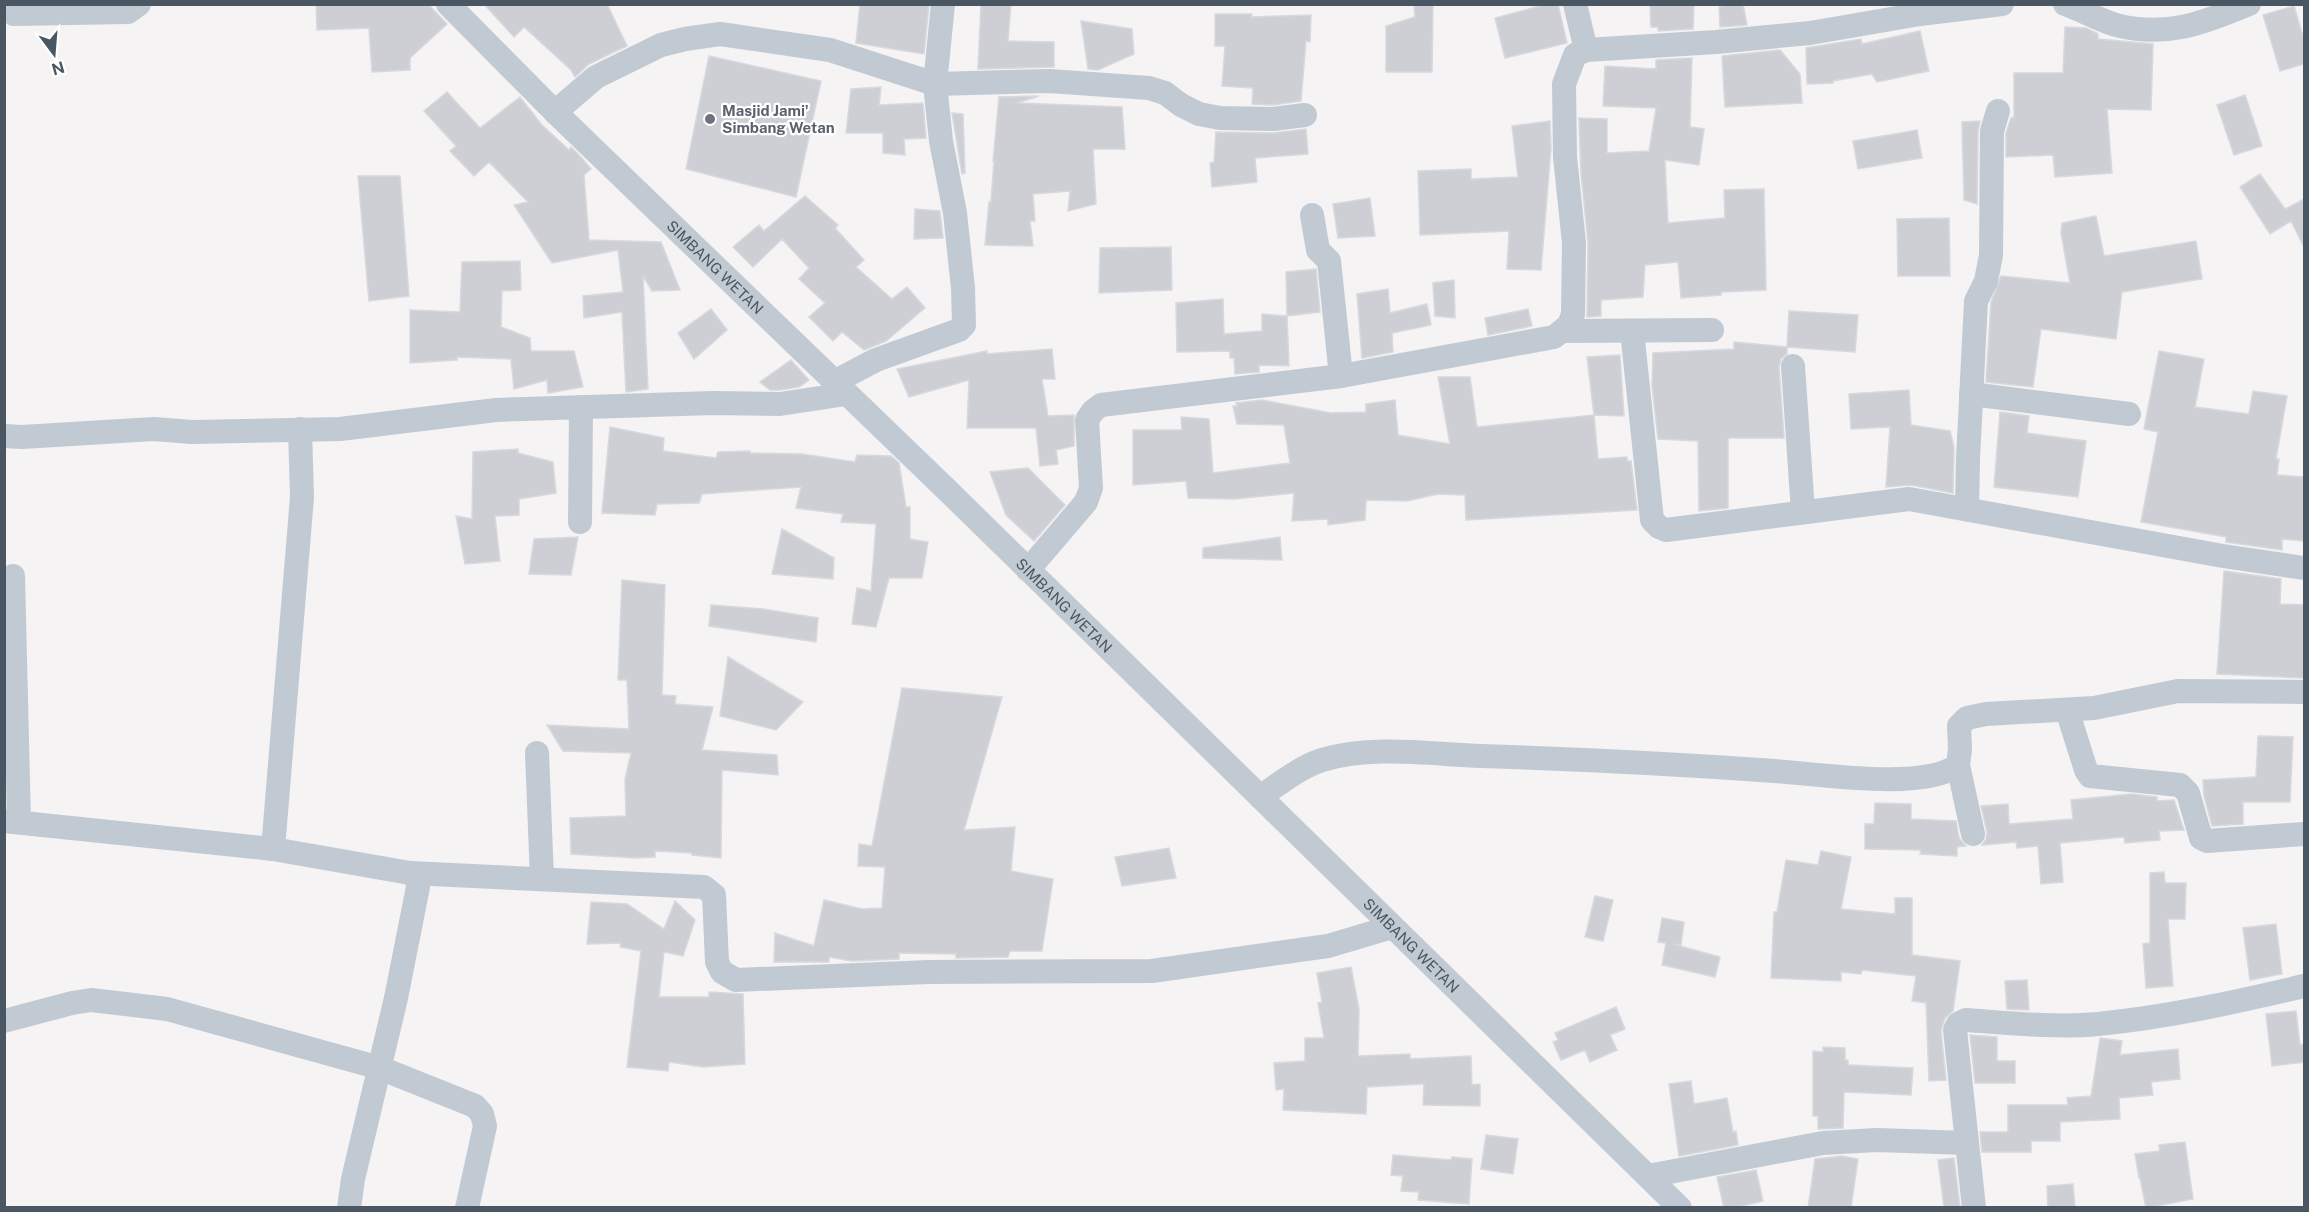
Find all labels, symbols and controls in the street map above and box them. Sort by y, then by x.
north arrow [24,24,84,84]
text: N [49,57,67,79]
place label: Masjid Jami' Simbang Wetan [722,102,835,136]
marker: Masjid Jami' Simbang Wetan [703,112,717,126]
street label: SIMBANG WETAN [664,216,767,317]
street label: SIMBANG WETAN [1013,554,1116,656]
street label: SIMBANG WETAN [1360,895,1463,996]

